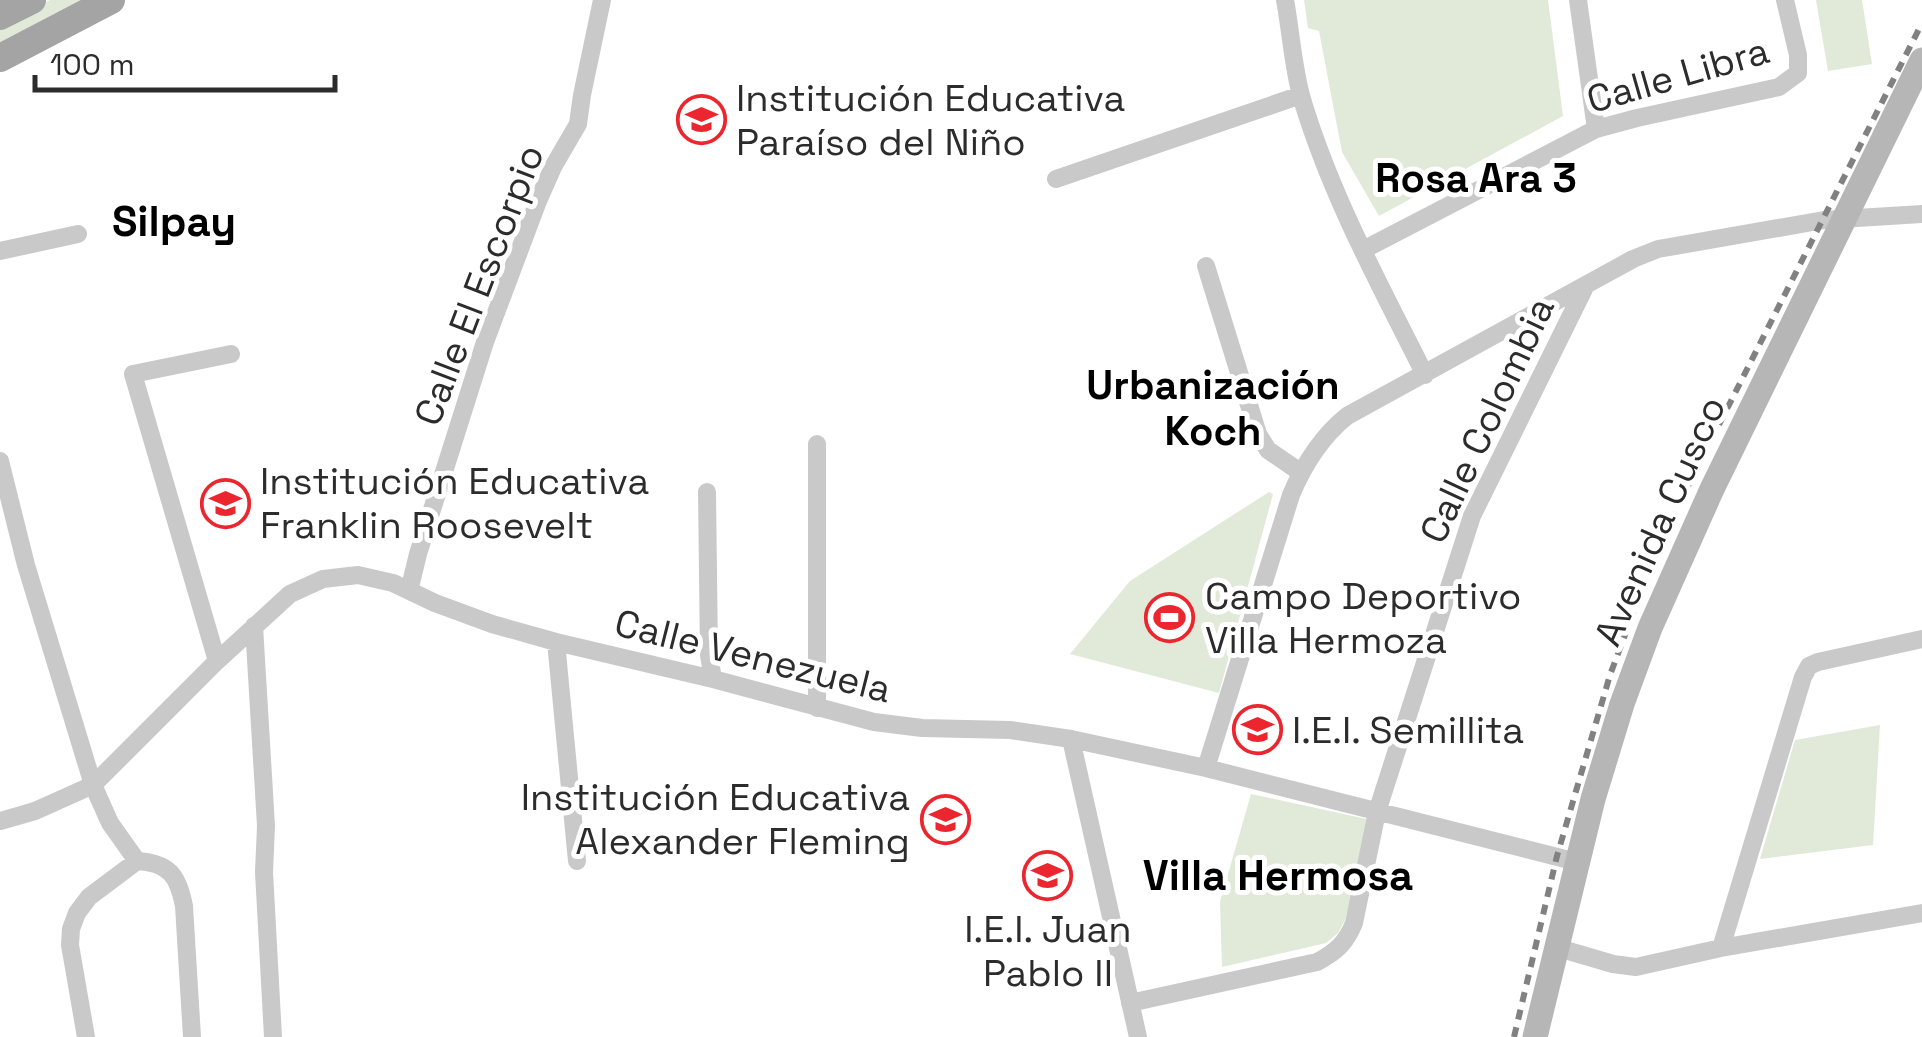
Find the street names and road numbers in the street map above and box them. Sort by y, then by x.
street label: Calle Libra [1581,26,1775,124]
street label: Calle El Escorpio [403,138,555,432]
street label: Calle Colombia [1409,289,1565,551]
street label: Avenida Cusco [1584,389,1736,653]
street label: Calle Venezuela [610,598,896,714]

